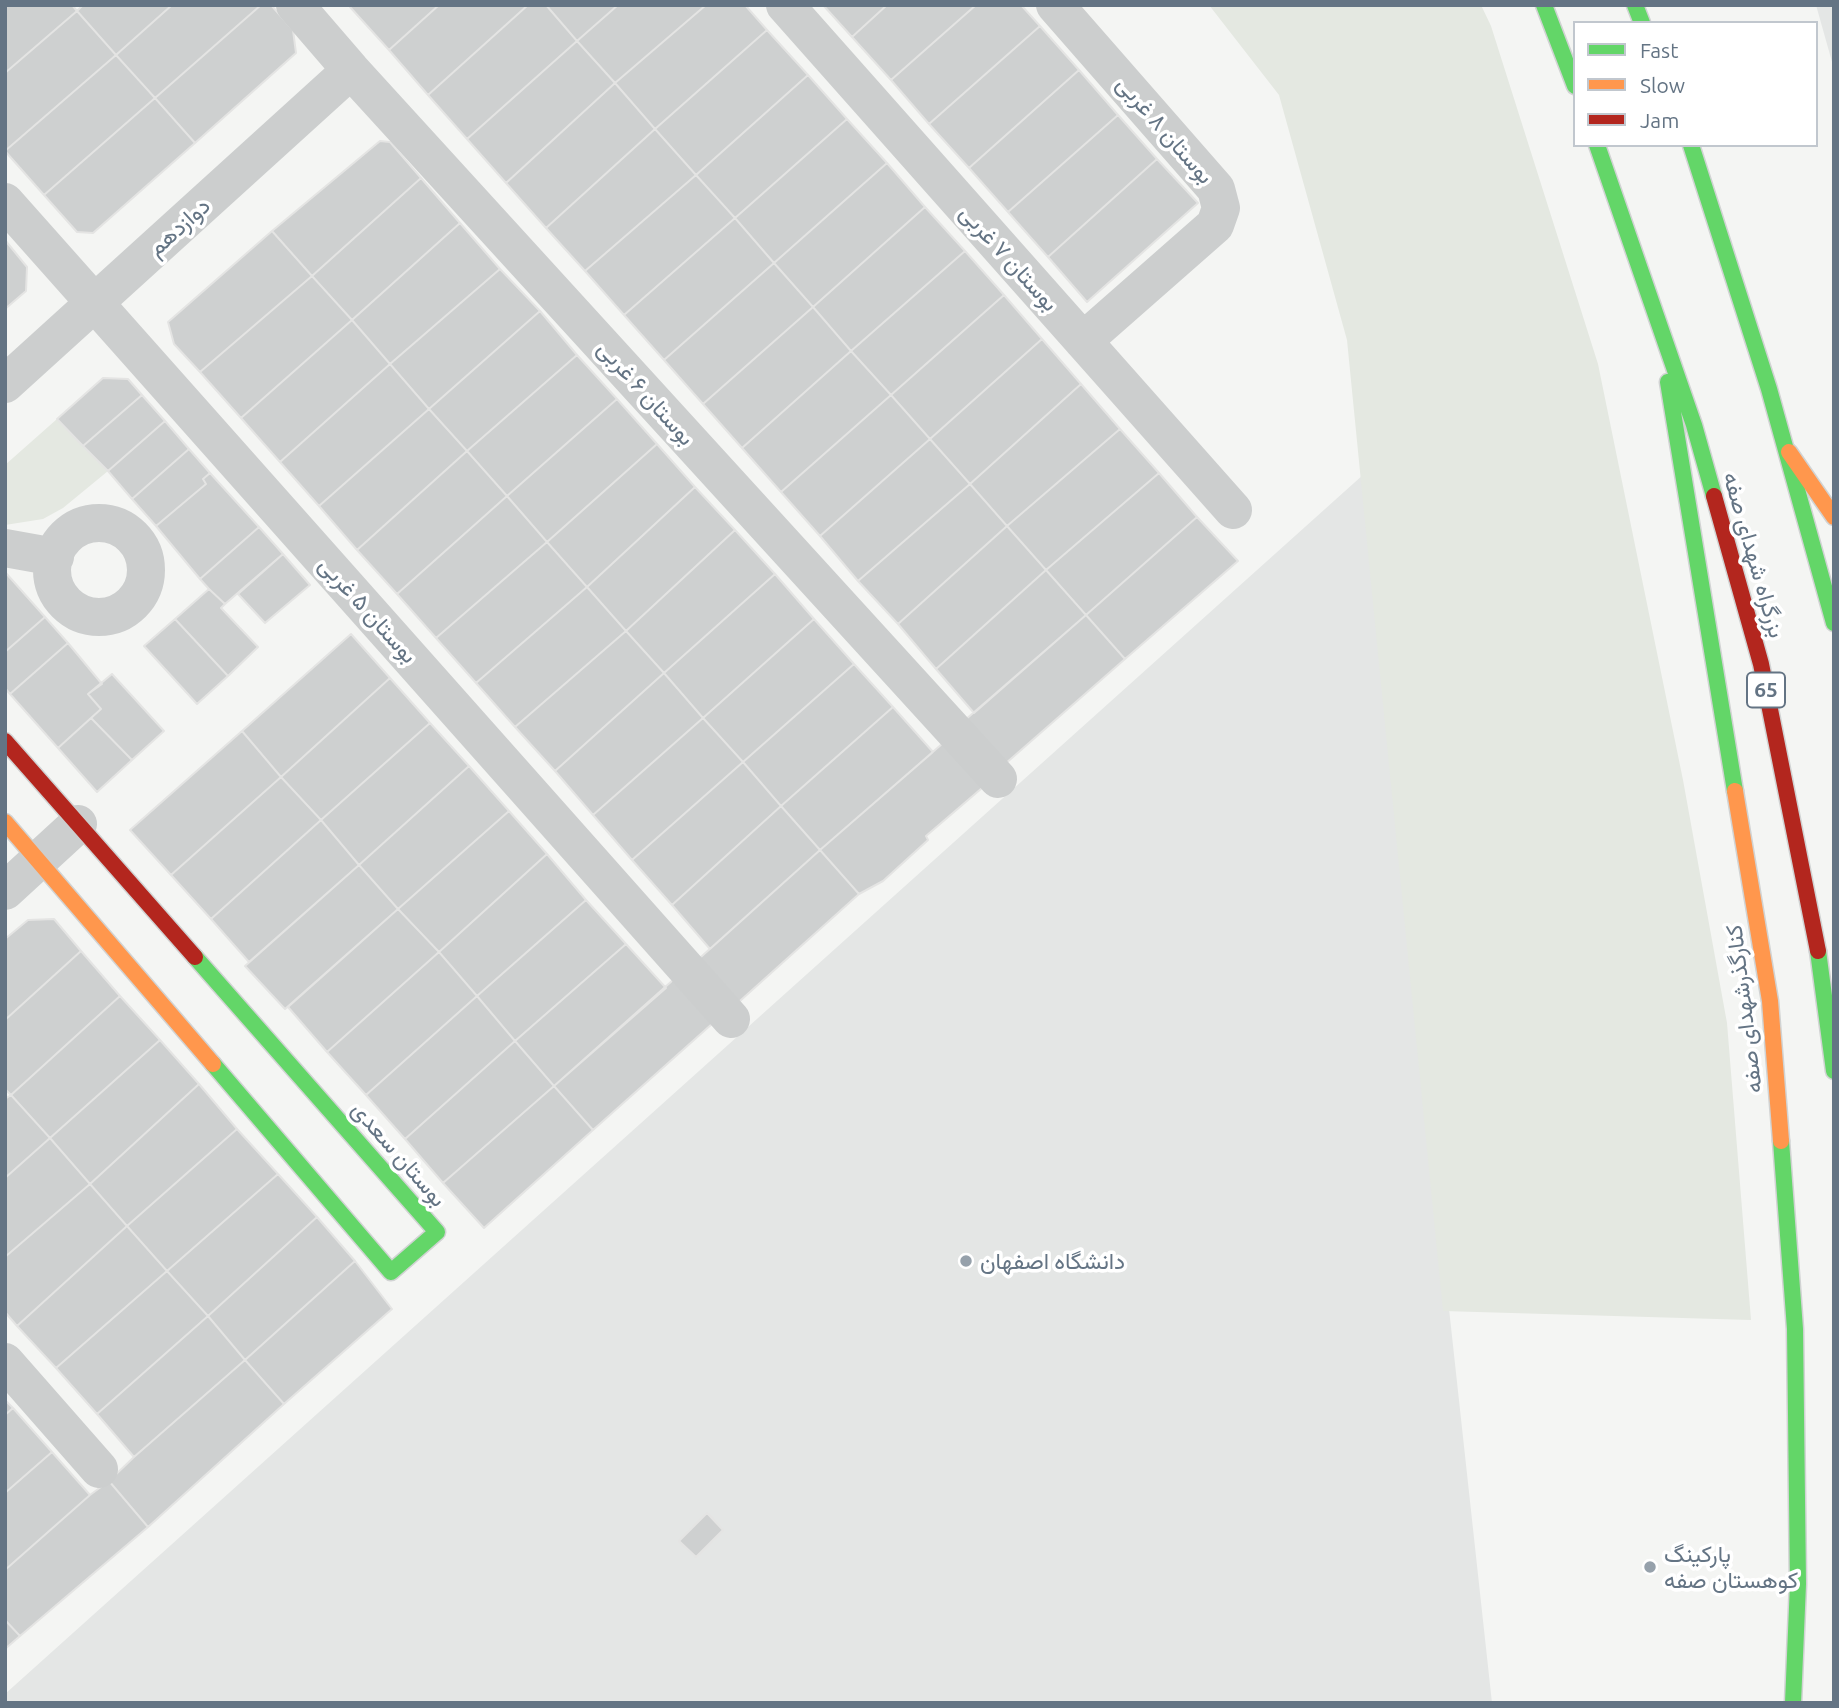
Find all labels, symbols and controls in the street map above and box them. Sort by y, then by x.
legend [1573,21,1818,147]
text: Fast [1640,38,1678,62]
street label: بوستان ۸ غربی [1111,70,1219,190]
text: Slow [1640,73,1685,97]
text: Jam [1640,108,1679,132]
street label: دوازدهم [142,192,216,262]
street label: بوستان ۷ غربی [954,199,1064,317]
street label: بوستان ۶ غربی [592,335,700,451]
street label: بزرگراه شهدای صفه [1717,469,1791,641]
street label: بوستان ۵ غربی [313,551,423,669]
road number: 65 [1747,672,1785,708]
street label: کنارگذرشهدای صفه [1720,923,1768,1095]
street label: بوستان سعدی [346,1096,452,1212]
place label: دانشگاه اصفهان [980,1247,1125,1275]
marker: دانشگاه اصفهان [958,1253,974,1269]
place label: پارکینگ کوهستان صفه [1664,1540,1798,1594]
marker: پارکینگ کوهستان صفه [1642,1559,1658,1575]

